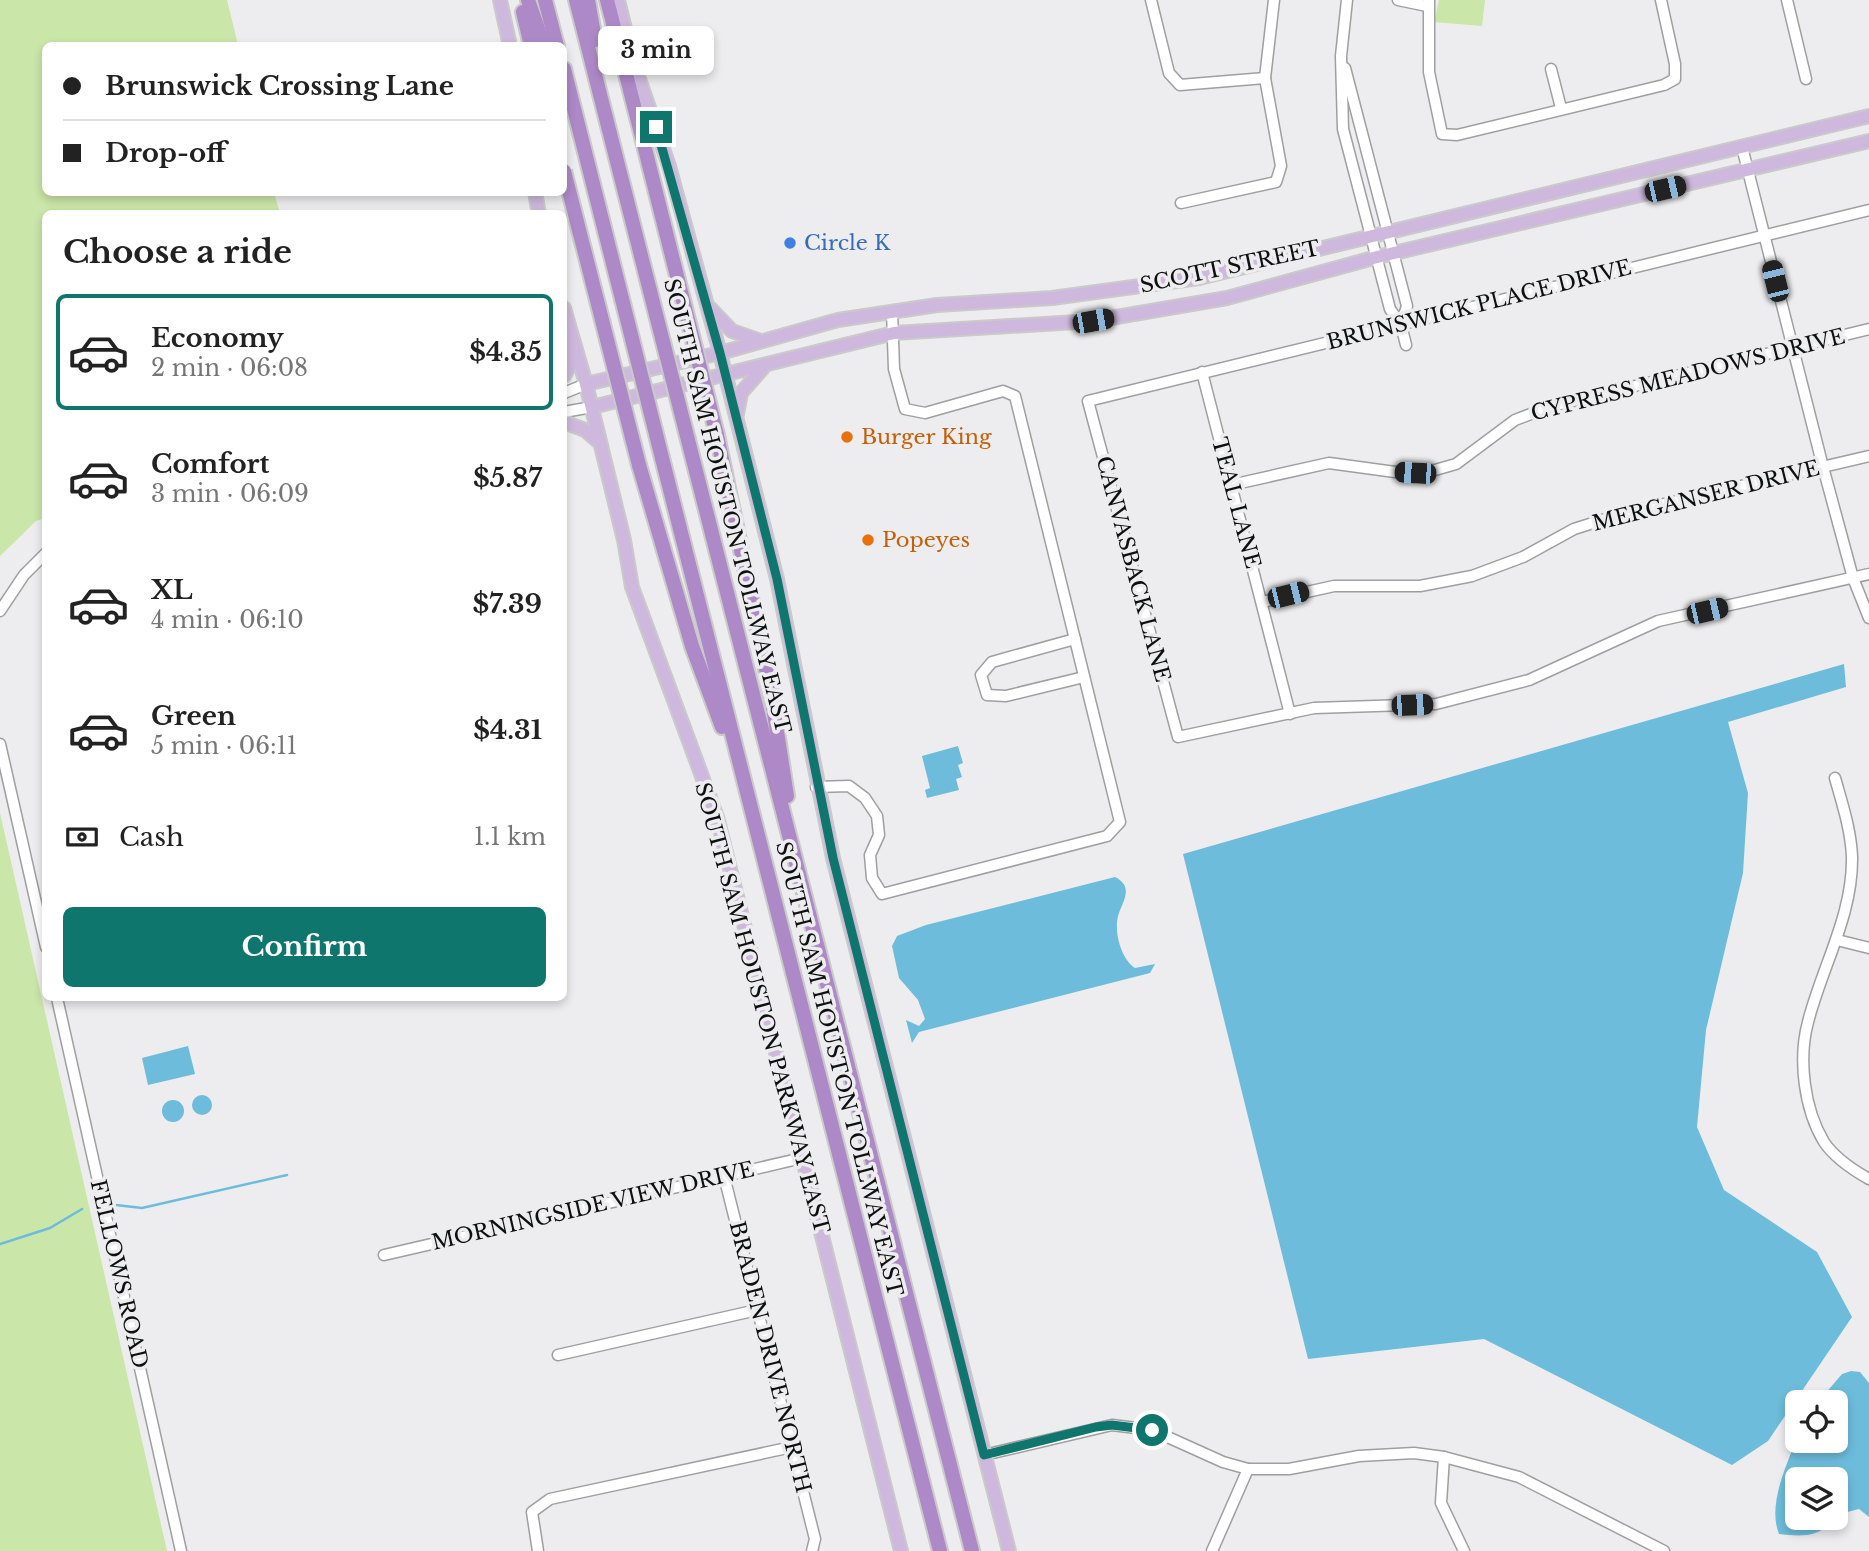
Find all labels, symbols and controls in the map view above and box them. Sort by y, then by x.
callout: 3 min [598,25,714,74]
text: 3 min [620,36,692,64]
text: Brunswick Crossing Lane [105,70,454,102]
route end [640,111,672,143]
text: Drop-off [105,137,226,169]
car [1643,174,1688,204]
place label: Circle K [804,230,891,256]
text: Choose a ride [63,232,292,272]
marker: Circle K [782,235,798,251]
street label: SCOTT STREET [1138,235,1322,299]
street label: BRUNSWICK PLACE DRIVE [1324,255,1634,355]
car [1760,258,1791,304]
street label: SOUTH SAM HOUSTON TOLLWAY EAST [658,276,796,736]
car [1071,307,1116,335]
icon: car [67,321,130,384]
text: Economy [151,322,284,354]
street label: CYPRESS MEADOWS DRIVE [1528,323,1848,427]
text: $4.35 [469,336,542,368]
text: 2 min · 06:08 [151,354,308,382]
place label: Burger King [861,424,992,450]
marker: Burger King [839,429,855,445]
street label: TEAL LANE [1206,435,1266,571]
icon: car [67,447,130,510]
text: Comfort [151,448,269,480]
street label: CANVASBACK LANE [1090,453,1176,685]
street label: MERGANSER DRIVE [1590,455,1822,537]
car [1394,461,1437,485]
text: $5.87 [473,462,542,494]
text: 3 min · 06:09 [151,480,309,508]
place label: Popeyes [882,527,970,553]
marker: Popeyes [860,532,876,548]
icon: car [67,573,130,636]
text: XL [151,574,193,606]
car [1266,580,1311,610]
text: $7.39 [472,588,542,620]
car [1685,596,1730,626]
text: 4 min · 06:10 [151,606,304,634]
car [1391,694,1434,716]
icon: car [67,699,130,762]
text: Green [151,700,236,732]
text: $4.31 [473,714,542,746]
text: 5 min · 06:11 [151,732,297,760]
street label: SOUTH SAM HOUSTON PARKWAY EAST [689,780,835,1236]
icon: cash [63,818,101,856]
text: Cash [119,821,184,853]
text: 1.1 km [474,823,546,851]
street label: SOUTH SAM HOUSTON TOLLWAY EAST [770,839,908,1299]
button: Confirm [63,907,546,987]
street label: MORNINGSIDE VIEW DRIVE [429,1156,757,1256]
street label: FELLOWS ROAD [85,1177,153,1371]
street label: BRADEN DRIVE NORTH [724,1218,816,1496]
map controls [1785,1390,1848,1530]
button: locate [1785,1390,1848,1453]
route start [1136,1414,1168,1446]
button: layers [1785,1467,1848,1530]

